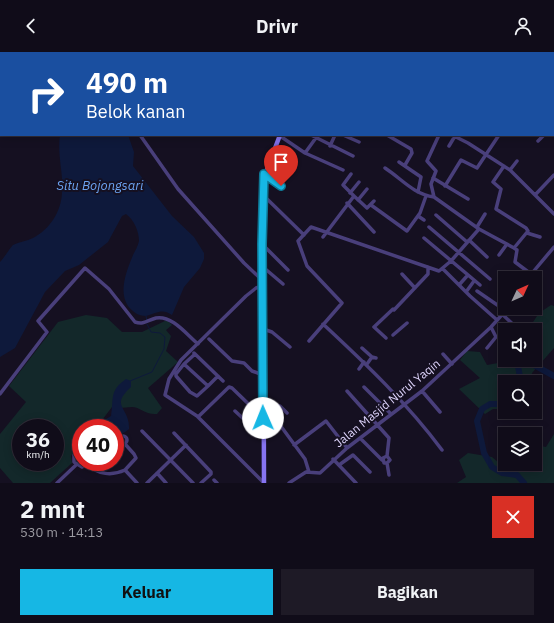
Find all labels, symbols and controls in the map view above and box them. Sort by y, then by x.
icon: back [20,15,42,37]
text: Drivr [256,15,298,38]
icon: person [512,15,534,37]
text: 490 m [86,64,168,101]
icon: right [20,68,72,120]
text: Belok kanan [86,100,185,123]
pin [264,145,298,186]
icon: arrive [270,151,292,173]
water label: Situ Bojongsari [57,177,144,194]
north arrow [498,271,542,315]
map controls [498,271,542,471]
button: sound [498,323,542,367]
street label: Jalan Masjid Nurul Yaqin [331,356,443,450]
button: search [498,375,542,419]
position arrow [242,397,284,439]
speed limit sign: 40 [72,419,124,471]
text: 36 [26,426,50,453]
button: layers [498,427,542,471]
text: km/h [26,448,50,461]
text: 2 mnt [20,493,85,525]
button: close [492,496,534,538]
text: 530 m · 14:13 [20,524,103,541]
button: Keluar [20,569,273,615]
button: Bagikan [281,569,534,615]

